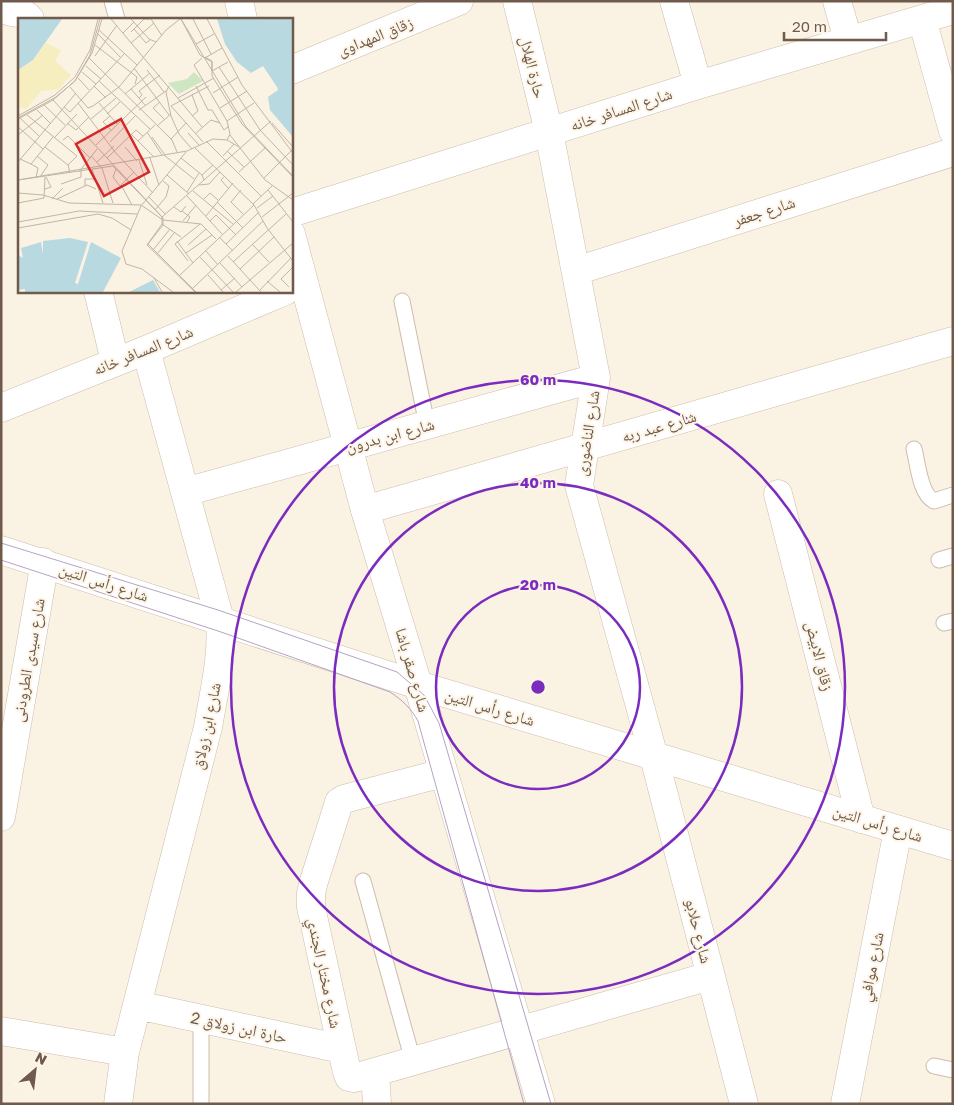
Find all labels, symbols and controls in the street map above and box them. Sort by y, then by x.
scale bar [784,10,886,42]
street label: زقاق المهداوى [334,12,416,61]
text: 20 m [792,17,827,35]
inset map [18,18,292,292]
street label: حارة الهلال [515,34,550,100]
street label: شارع المسافر خانه [568,83,675,136]
street label: شارع جعفر [730,192,798,232]
street label: شارع المسافر خانه [90,321,196,380]
text: 60 m [520,370,556,388]
street label: شارع الناضورى [570,389,605,477]
street label: شارع عبد ربه [619,406,699,447]
street label: شارع ابن بدرون [343,414,437,457]
text: 40 m [520,473,556,491]
street label: شارع رأس التين [57,558,151,607]
text: 20 m [520,575,556,593]
street label: شارع سيدى الطرودنى [7,597,50,724]
street label: زقاق الابيض [801,619,838,693]
street label: شارع صقر باشا [390,626,435,715]
centre of rings [529,678,547,696]
street label: شارع ابن زولاق [187,681,226,771]
street label: شارع رأس التين [442,684,537,731]
street label: شارع رأس التين [830,800,925,847]
street label: شارع حلابو [680,896,717,966]
street label: شارع مختار الجندي [301,916,346,1031]
street label: شارع موافي [854,930,891,1004]
street label: حارة ابن زولاق 2 [189,1007,289,1048]
north arrow [10,1045,60,1095]
text: N [33,1048,50,1068]

